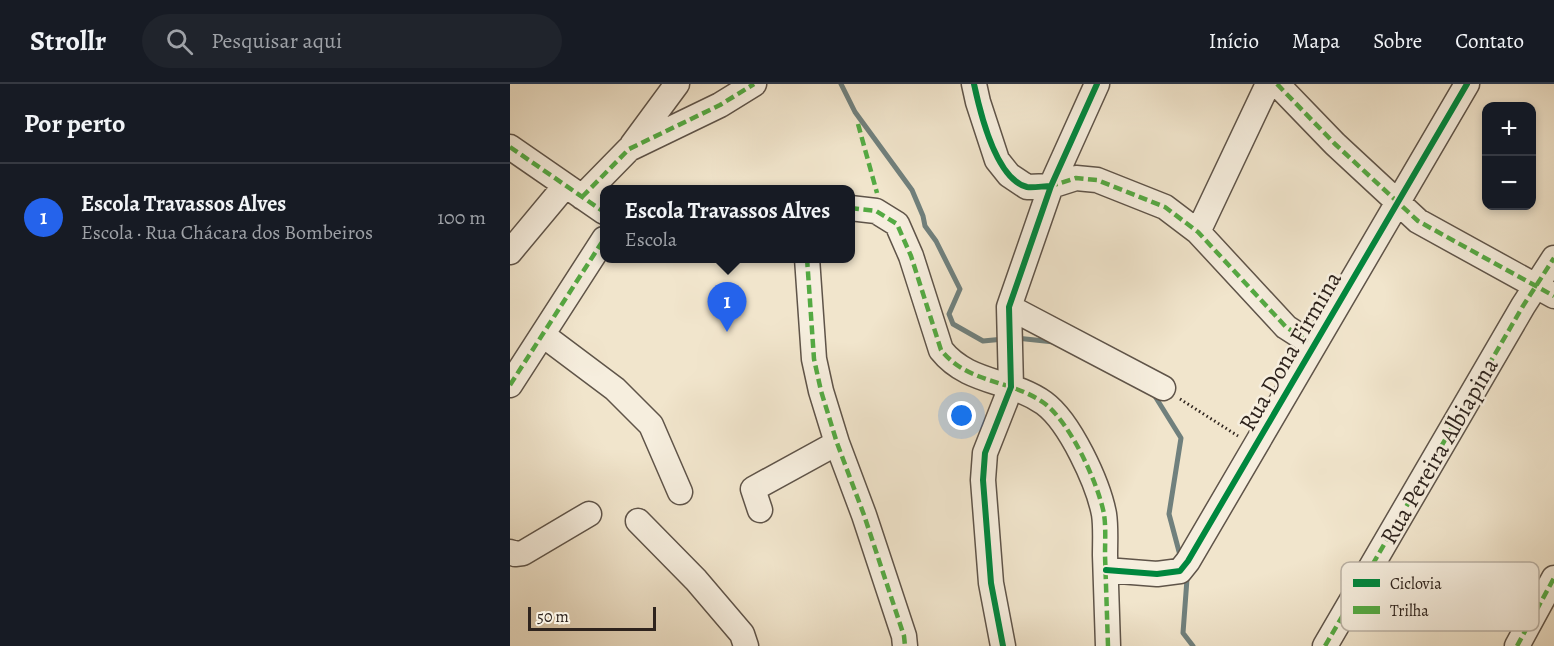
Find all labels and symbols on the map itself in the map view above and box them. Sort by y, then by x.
street label: Rua Dona Firmina [1231,265,1349,437]
pin: 1 [708,282,746,332]
street label: Rua Pereira Albiapina [1373,351,1506,550]
your location [947,401,976,430]
legend [1341,562,1539,631]
text: Ciclovia [1390,573,1442,595]
text: Trilha [1390,600,1429,622]
scale bar [528,604,656,632]

